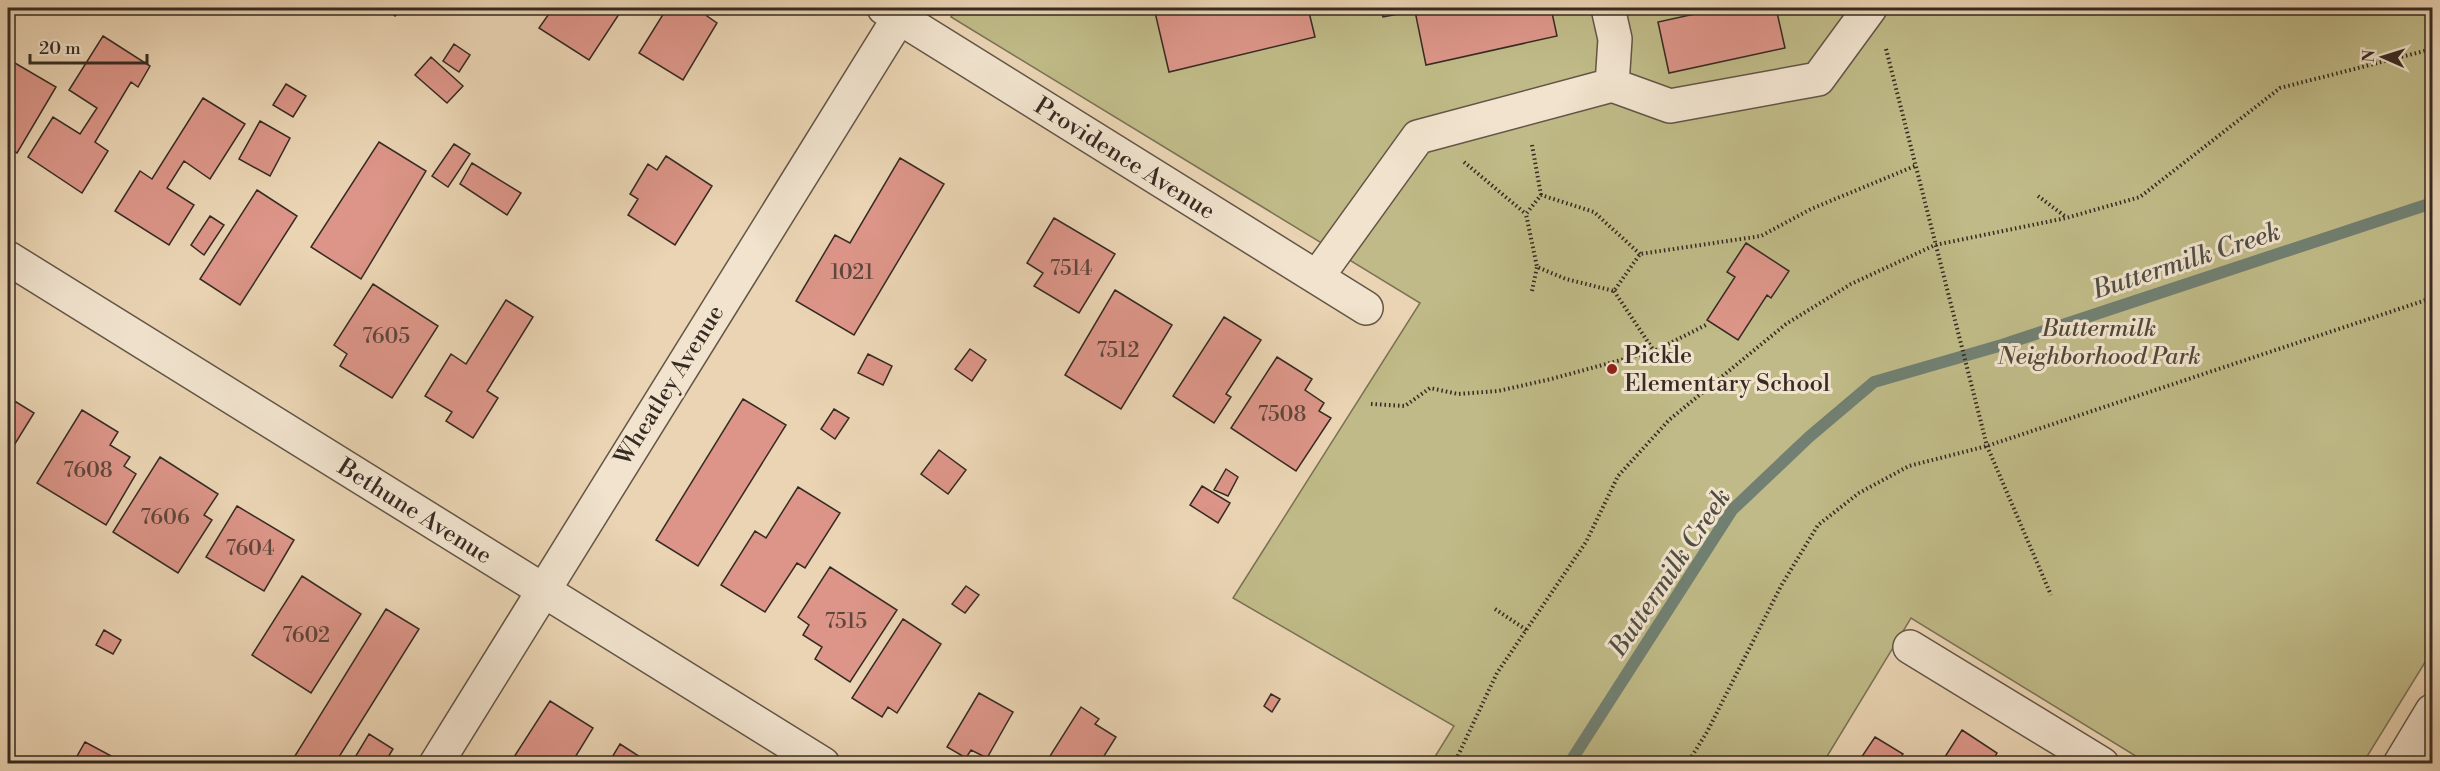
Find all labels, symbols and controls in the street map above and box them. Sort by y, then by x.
scale bar [30,27,147,65]
north arrow [2353,27,2413,87]
text: 20 m [39,37,81,60]
text: N [2359,49,2379,63]
street label: Providence Avenue [1028,91,1221,227]
water label: Buttermilk Creek [2087,215,2284,307]
house number: 7514 [1050,256,1092,282]
house number: 1021 [830,260,874,286]
street label: Wheatley Avenue [608,300,731,472]
park label: Buttermilk Neighborhood Park [1996,314,2201,372]
house number: 7605 [362,324,410,350]
house number: 7512 [1096,338,1140,364]
place label: Pickle Elementary School [1624,341,1830,399]
marker: Pickle Elementary School [1605,362,1619,376]
house number: 7508 [1258,402,1306,428]
street label: Bethune Avenue [331,452,497,571]
house number: 7608 [63,458,113,484]
water label: Buttermilk Creek [1601,482,1738,664]
house number: 7606 [140,505,190,531]
house number: 7604 [225,536,275,562]
house number: 7515 [825,609,867,635]
house number: 7602 [282,623,330,649]

